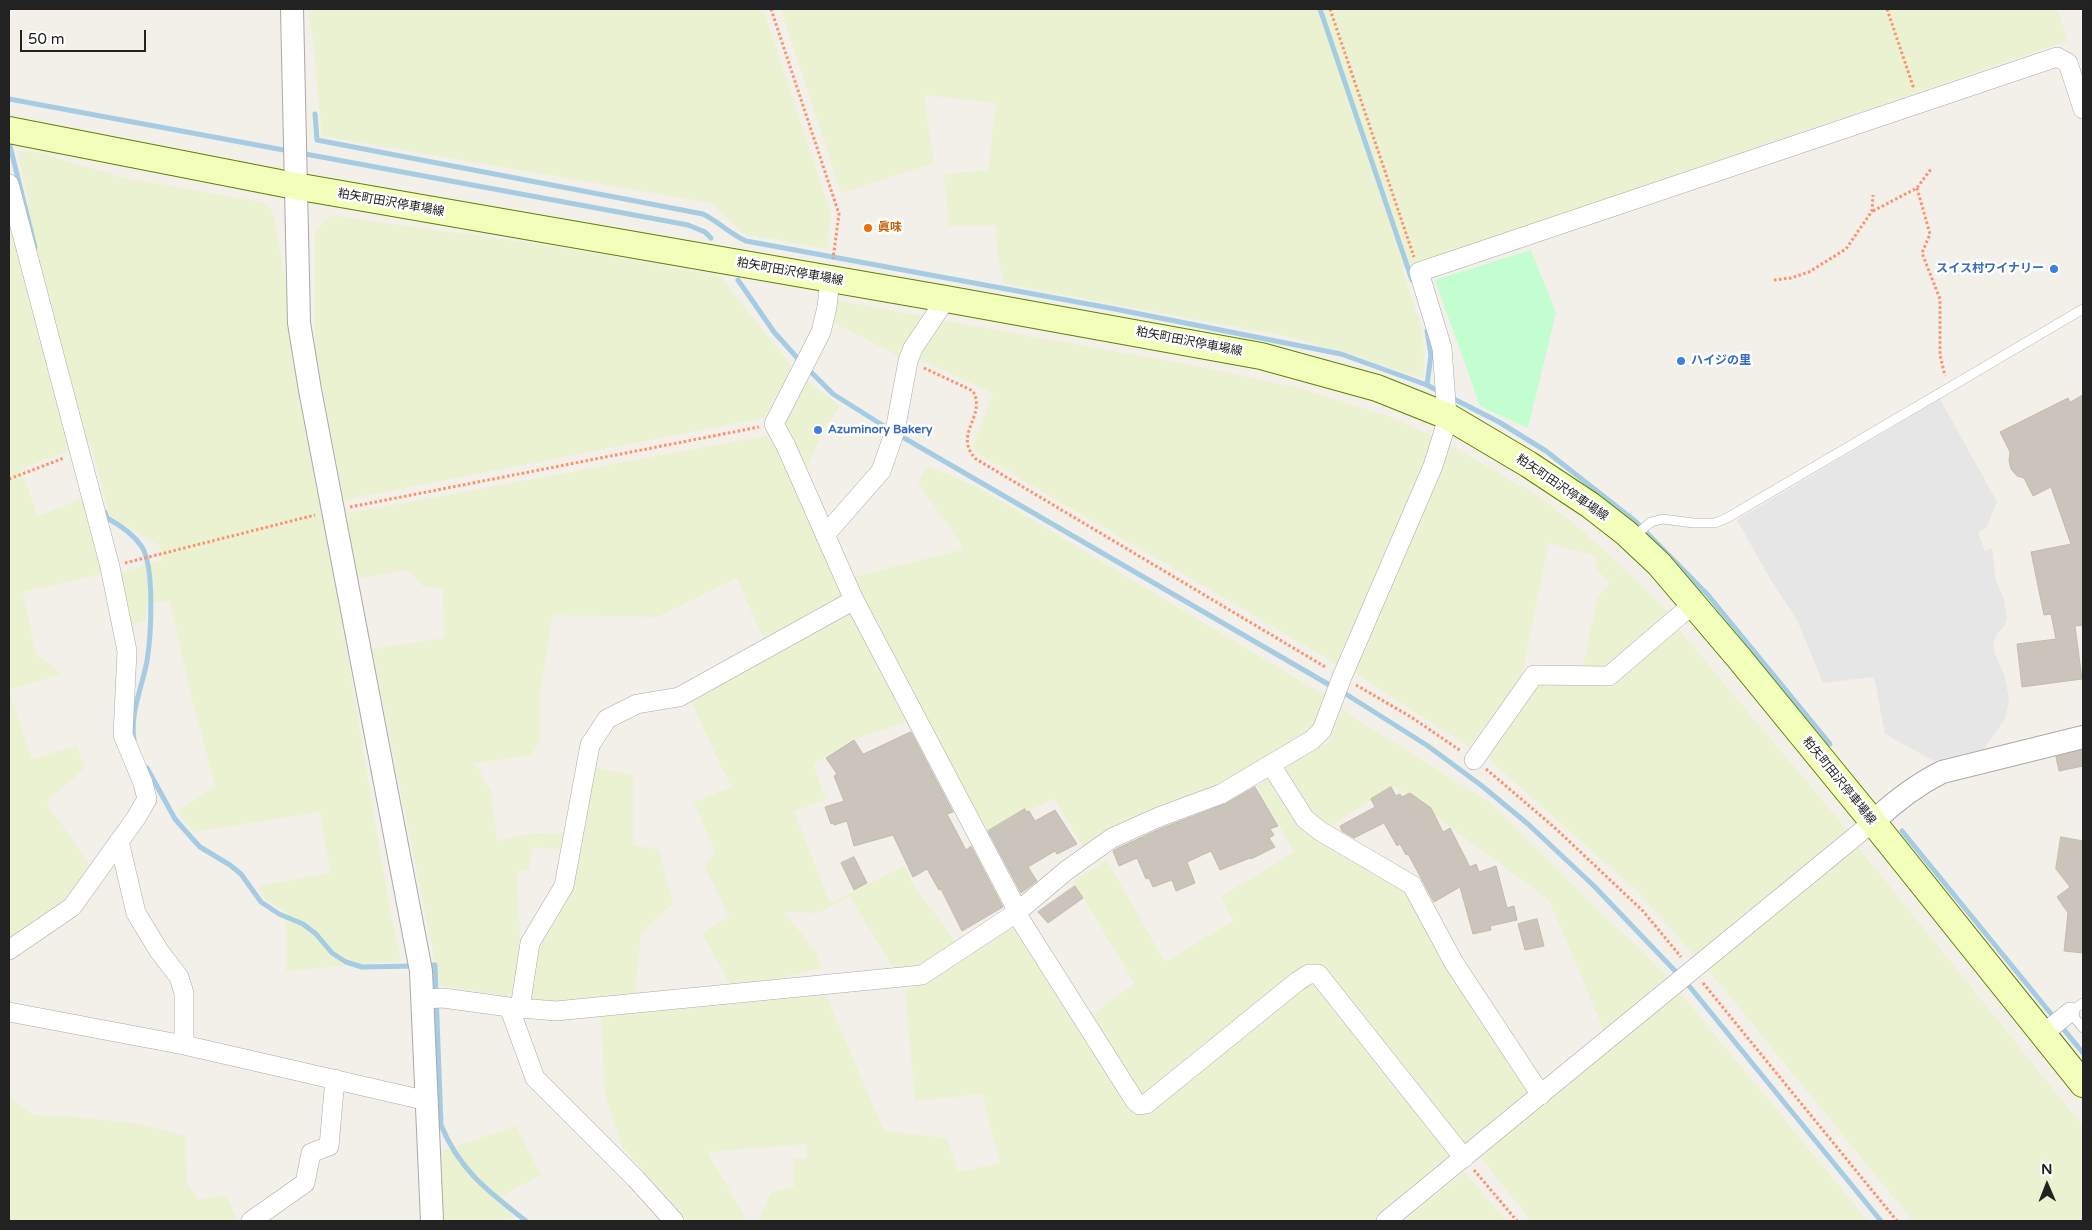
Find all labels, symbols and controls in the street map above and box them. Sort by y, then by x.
scale bar [22,20,149,52]
text: 50 m [28,30,65,48]
street label: 粕矢町田沢停車場線 [337,187,445,219]
place label: 眞味 [878,221,902,235]
marker: 眞味 [862,222,874,234]
street label: 粕矢町田沢停車場線 [736,256,844,288]
place label: スイス村ワイナリー [1936,262,2044,276]
marker: スイス村ワイナリー [2048,263,2060,275]
street label: 粕矢町田沢停車場線 [1135,325,1243,359]
place label: ハイジの里 [1691,354,1751,368]
marker: ハイジの里 [1675,355,1687,367]
place label: Azuminory Bakery [828,423,932,437]
marker: Azuminory Bakery [812,424,824,436]
street label: 粕矢町田沢停車場線 [1513,452,1611,524]
street label: 粕矢町田沢停車場線 [1799,735,1879,827]
north arrow [2022,1160,2072,1210]
text: N [2041,1161,2053,1178]

